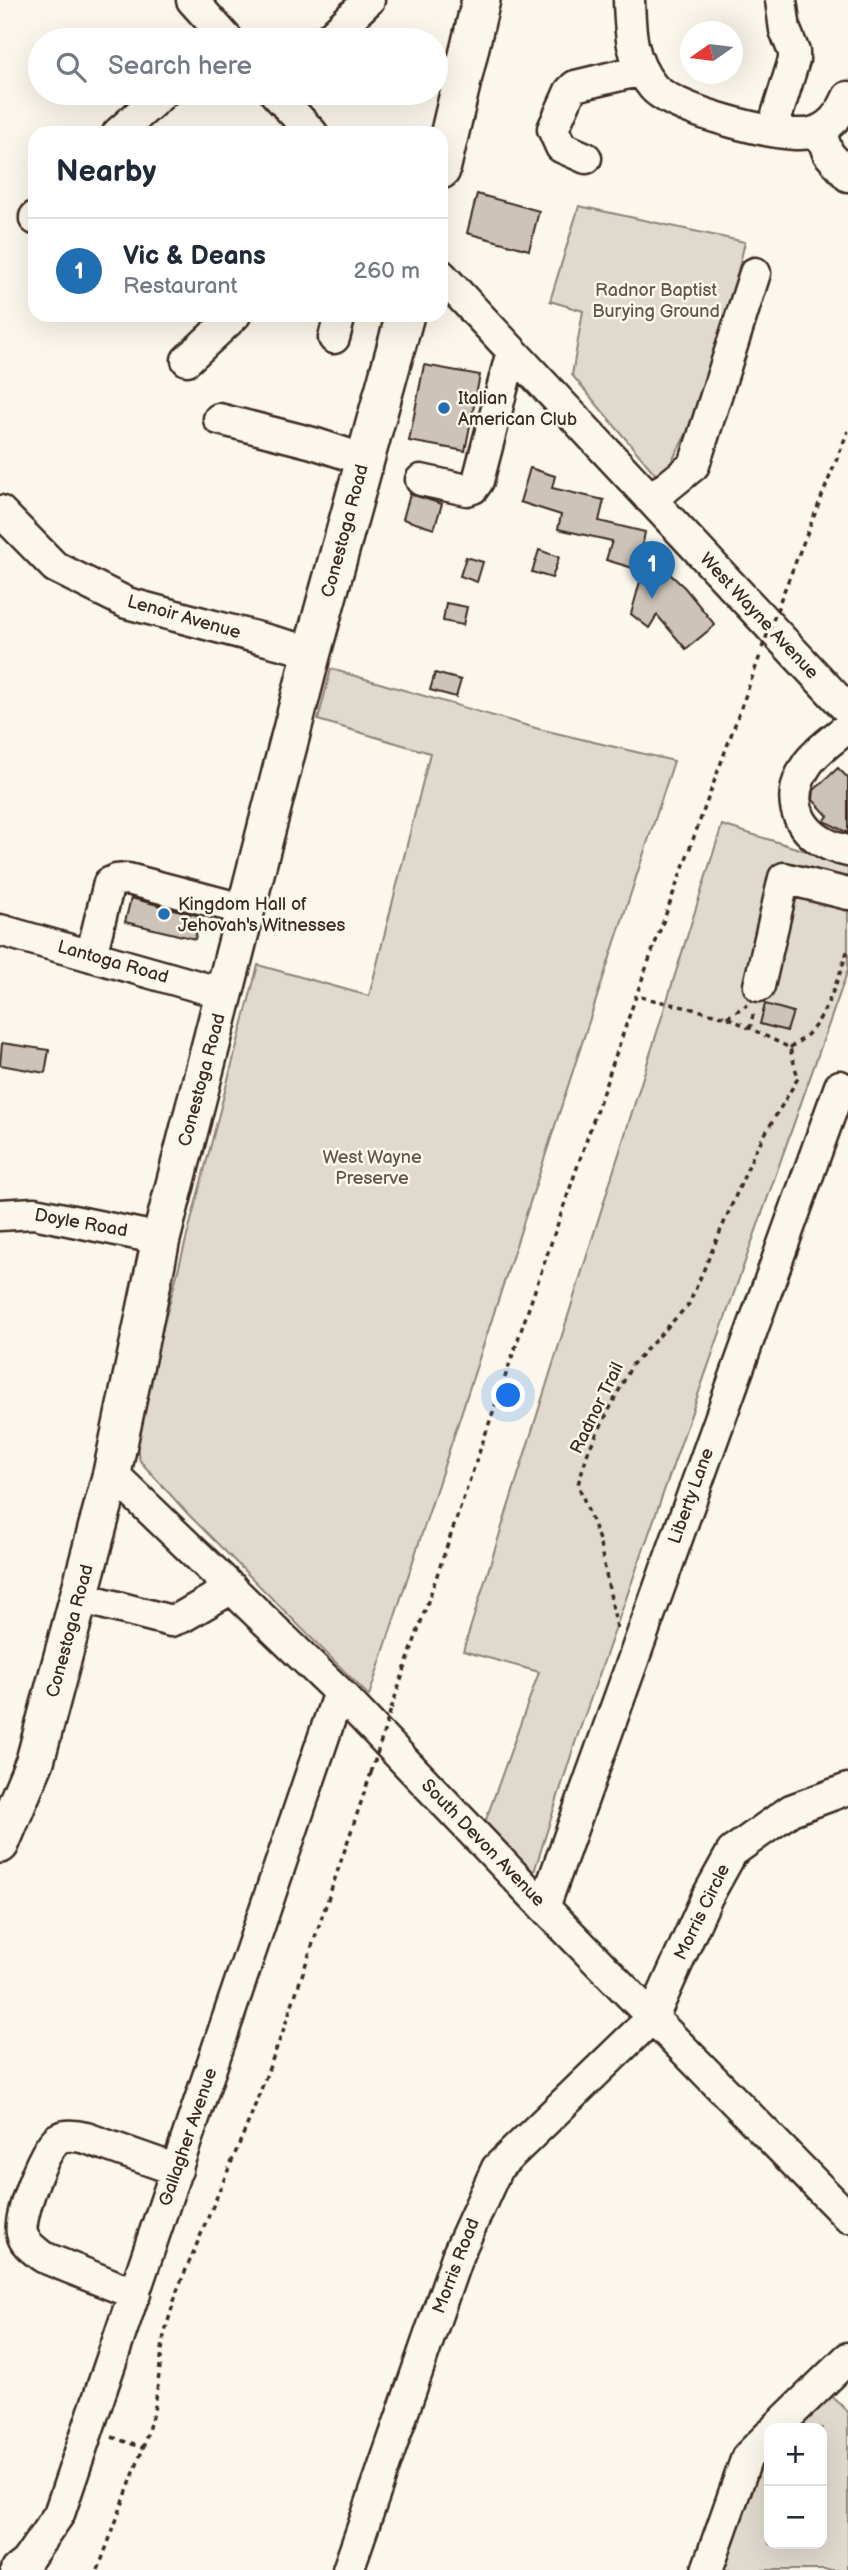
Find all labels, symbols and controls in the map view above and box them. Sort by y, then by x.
north arrow [680,21,743,84]
search box [28,28,448,105]
icon: search [52,48,90,86]
text: Search here [108,51,252,82]
text: Nearby [56,154,156,190]
text: Vic & Deans [123,241,266,272]
text: 1 [74,257,84,285]
text: 260 m [354,257,420,285]
text: Restaurant [123,272,237,300]
park label: Radnor Baptist Burying Ground [592,280,720,322]
place label: Italian American Club [458,388,577,430]
marker: Italian American Club [436,400,452,416]
street label: Conestoga Road [317,462,373,600]
pin: 1 [629,541,675,599]
street label: West Wayne Avenue [695,549,823,684]
street label: Lenoir Avenue [125,591,243,643]
place label: Kingdom Hall of Jehovah's Witnesses [178,894,345,936]
marker: Kingdom Hall of Jehovah's Witnesses [156,906,172,922]
street label: Lantoga Road [55,936,171,988]
street label: Conestoga Road [174,1011,230,1149]
park label: West Wayne Preserve [322,1147,422,1189]
street label: Doyle Road [33,1205,129,1241]
street label: Radnor Trail [566,1359,628,1457]
your location [491,1378,525,1412]
street label: Liberty Lane [664,1445,718,1547]
street label: Conestoga Road [42,1562,98,1700]
street label: South Devon Avenue [417,1775,549,1911]
street label: Morris Circle [670,1860,734,1963]
street label: Gallagher Avenue [155,2065,222,2209]
street label: Morris Road [428,2215,484,2317]
map controls [764,2423,827,2549]
button: + [764,2423,827,2486]
button: − [764,2486,827,2549]

